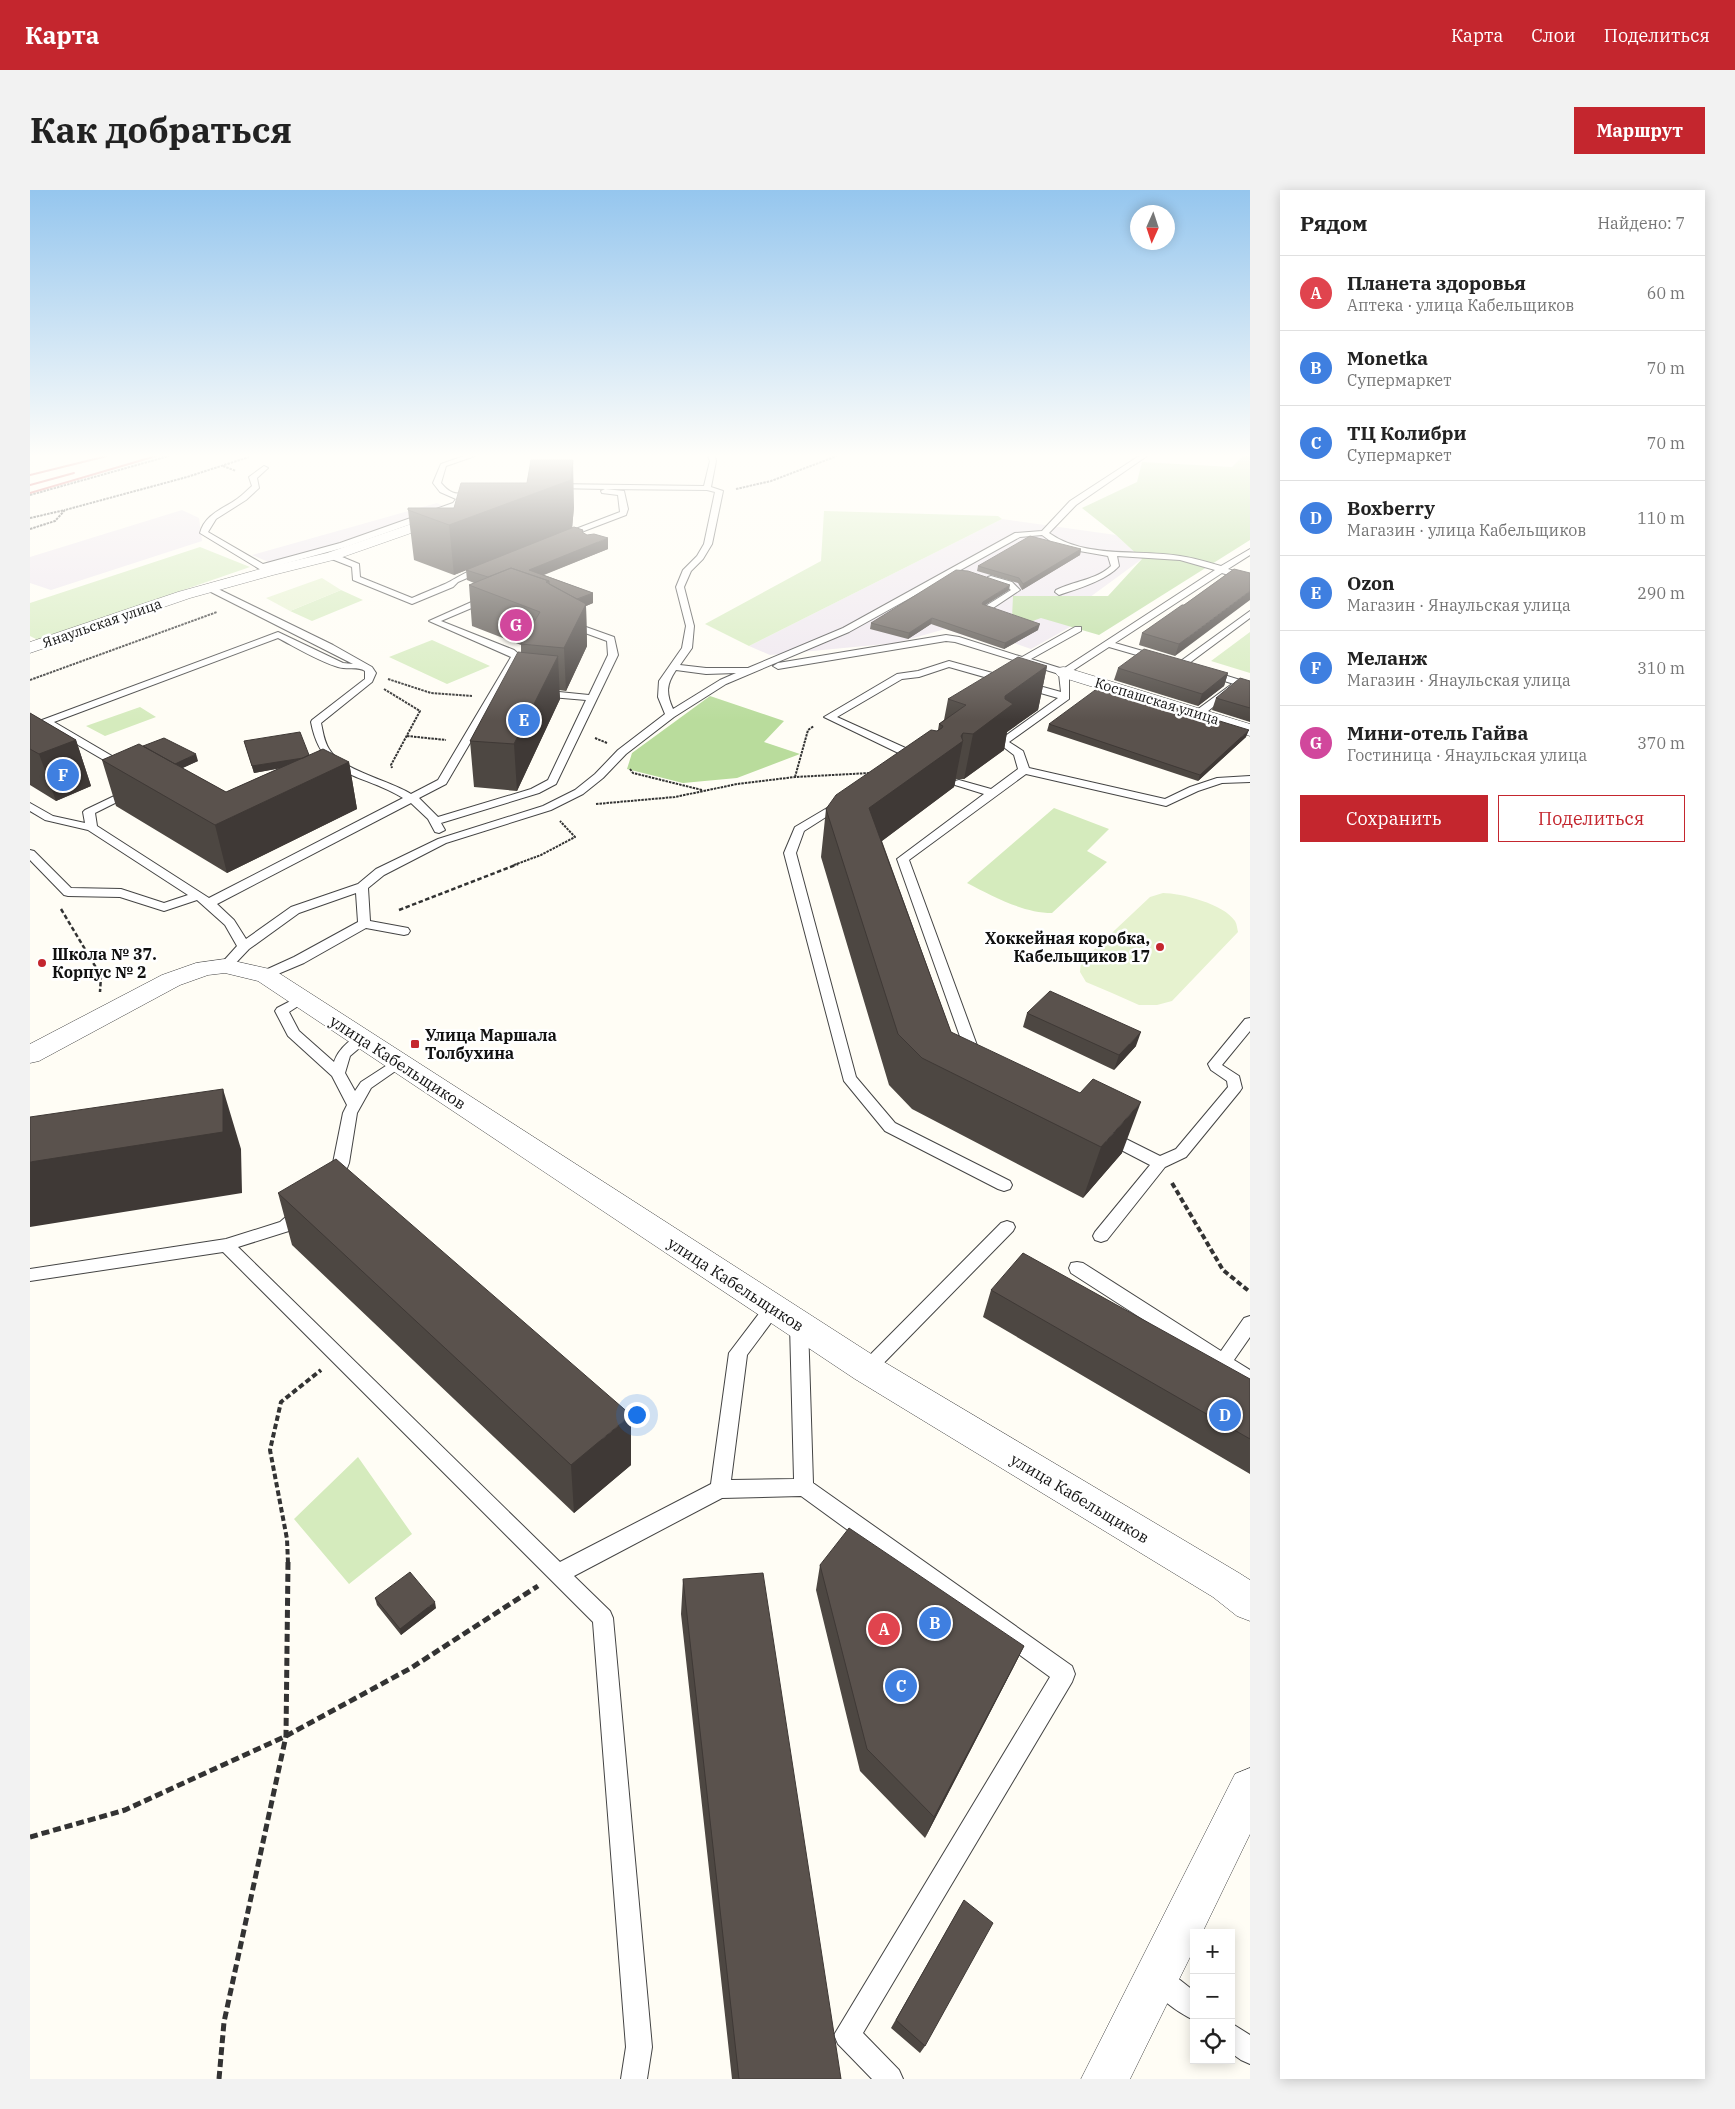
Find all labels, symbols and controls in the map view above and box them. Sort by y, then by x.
text: Карта [25,19,100,51]
text: Карта [1451,24,1503,47]
text: Слои [1531,24,1576,47]
text: Поделиться [1604,24,1710,47]
text: Как добраться [30,107,292,153]
button: Маршрут [1574,107,1705,154]
north arrow [1130,205,1175,250]
text: Рядом [1300,209,1368,237]
text: Найдено: 7 [1597,213,1685,233]
text: Планета здоровья [1347,271,1526,295]
text: A [1310,283,1322,303]
text: 60 m [1647,283,1685,303]
text: Аптека · улица Кабельщиков [1347,295,1574,315]
text: Monetka [1347,346,1428,370]
text: B [1310,358,1322,378]
text: 70 m [1647,358,1685,378]
text: Супермаркет [1347,370,1452,390]
text: ТЦ Колибри [1347,421,1467,445]
text: C [1311,433,1321,453]
text: 70 m [1647,433,1685,453]
text: Супермаркет [1347,445,1452,465]
text: Boxberry [1347,496,1435,520]
text: D [1310,508,1322,528]
text: 110 m [1637,508,1685,528]
text: Магазин · улица Кабельщиков [1347,520,1586,540]
text: Ozon [1347,571,1395,595]
text: E [1311,583,1321,603]
text: 290 m [1637,583,1685,603]
street label: Янаульская улица [40,594,164,652]
text: Магазин · Янаульская улица [1347,595,1571,615]
pin: G [500,606,532,644]
text: Меланж [1347,646,1427,670]
text: F [1311,658,1321,678]
text: 310 m [1637,658,1685,678]
text: Магазин · Янаульская улица [1347,670,1571,690]
street label: Коспашская улица [1093,673,1222,729]
pin: E [508,701,540,739]
text: Мини-отель Гайва [1347,721,1528,745]
text: G [1310,733,1322,753]
text: 370 m [1637,733,1685,753]
text: Гостиница · Янаульская улица [1347,745,1587,765]
pin: F [47,756,79,794]
button: Сохранить [1300,795,1488,842]
button: Поделиться [1498,795,1685,842]
place label: Хоккейная коробка, Кабельщиков 17 [985,928,1150,966]
marker: Хоккейная коробка, Кабельщиков 17 [1154,941,1166,953]
place label: Школа № 37. Корпус № 2 [52,944,157,982]
marker: Школа № 37. Корпус № 2 [36,957,48,969]
street label: улица Кабельщиков [326,1011,470,1114]
place label: Улица Маршала Толбухина [425,1025,557,1063]
marker: Улица Маршала Толбухина [409,1038,421,1050]
street label: улица Кабельщиков [664,1233,808,1336]
pin: D [1209,1396,1241,1434]
your location [624,1402,650,1428]
street label: улица Кабельщиков [1007,1449,1153,1547]
pin: B [919,1604,951,1642]
pin: A [868,1610,900,1648]
pin: C [885,1667,917,1705]
map controls [1190,1929,1235,2064]
button: + [1190,1929,1235,1974]
button: − [1190,1974,1235,2019]
button: locate [1190,2019,1235,2064]

